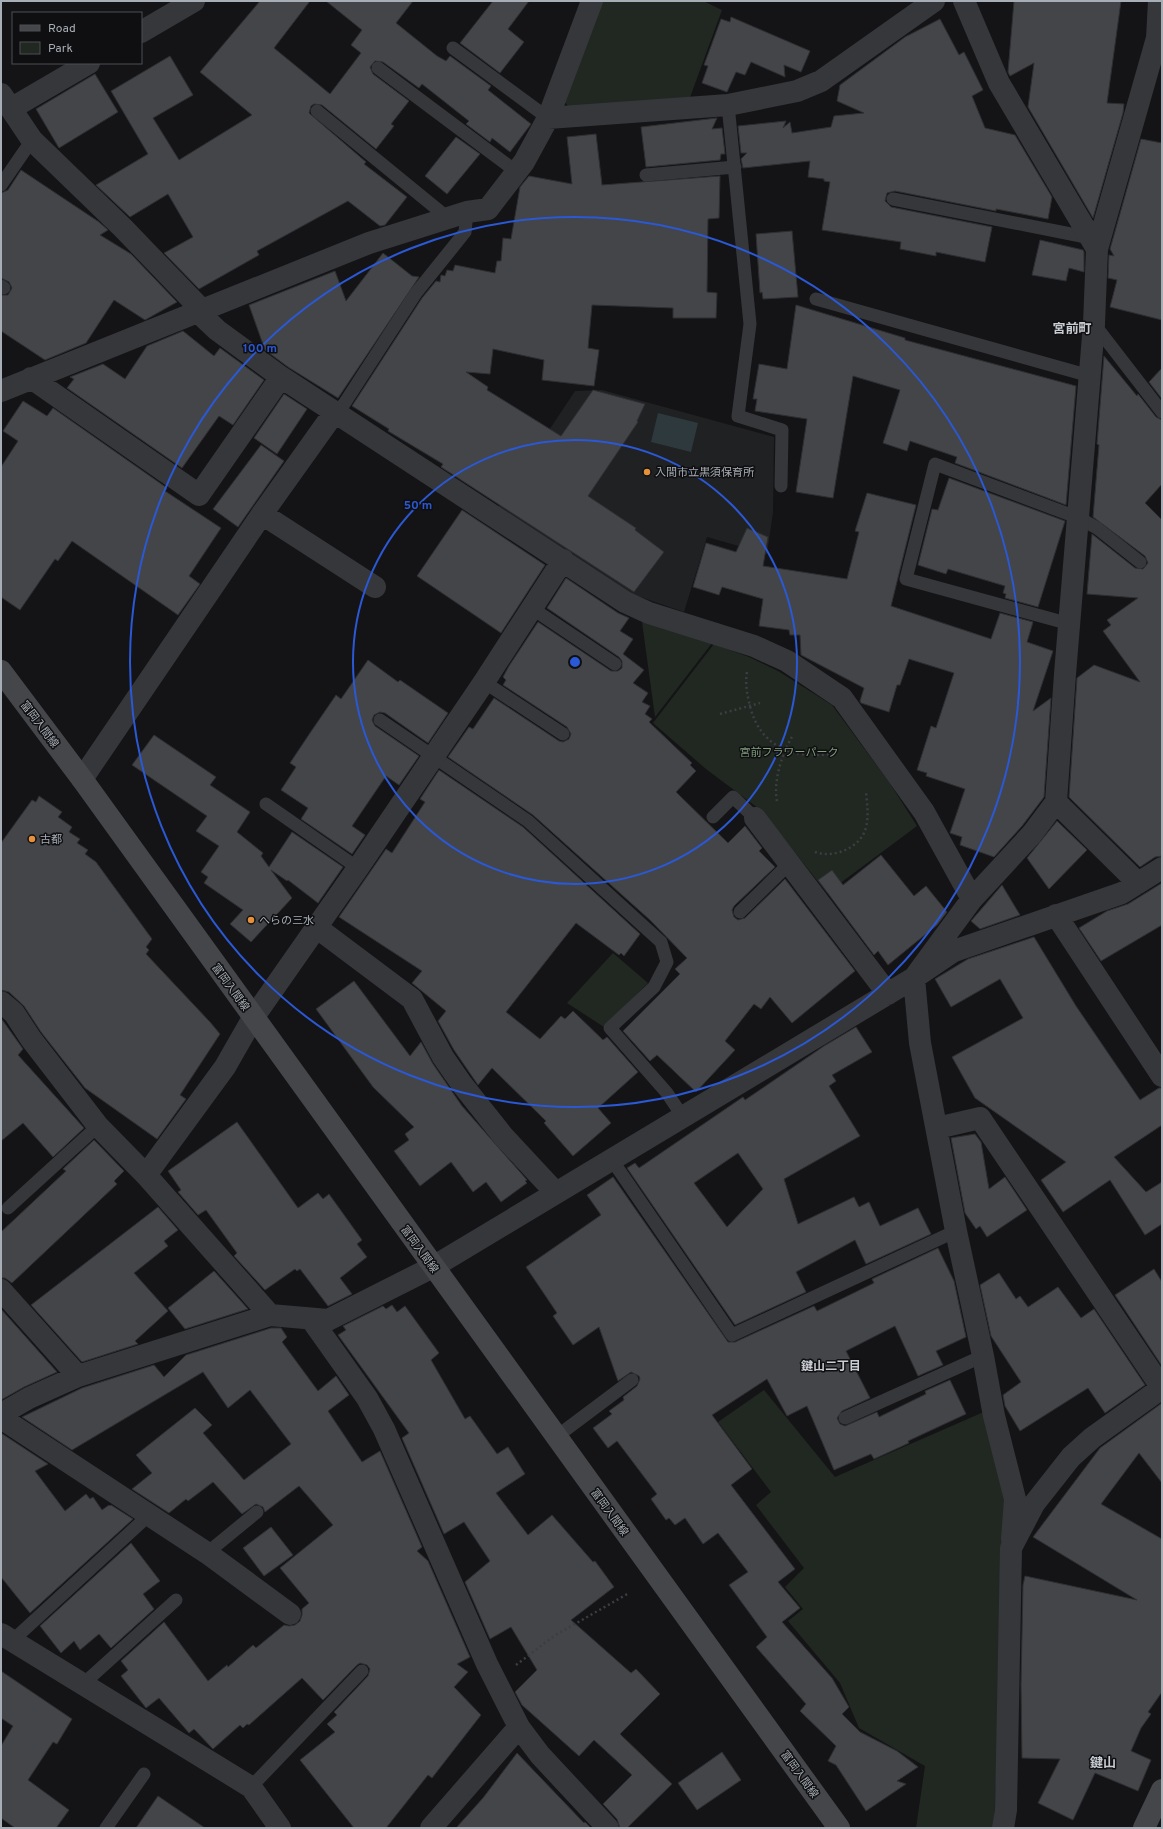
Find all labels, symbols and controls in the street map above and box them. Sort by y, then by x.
legend [12,12,142,64]
text: Road [48,21,76,37]
text: Park [48,41,73,57]
district label: 宮前町 [1052,321,1092,338]
text: 100 m [243,341,277,357]
place label: 入間市立黒須保育所 [655,466,755,480]
marker: 入間市立黒須保育所 [642,467,652,477]
text: 50 m [404,498,432,514]
centre of rings [568,655,582,669]
street label: 富岡入間線 [17,698,61,751]
park label: 宮前フラワーパーク [740,746,838,760]
place label: 古都 [40,833,62,847]
marker: 古都 [27,834,37,844]
place label: へらの三水 [259,914,314,928]
marker: へらの三水 [246,915,256,925]
street label: 富岡入間線 [208,961,252,1014]
street label: 富岡入間線 [397,1223,441,1276]
district label: 鍵山二丁目 [801,1359,861,1375]
street label: 富岡入間線 [587,1486,631,1539]
street label: 富岡入間線 [777,1748,821,1801]
district label: 鍵山 [1090,1755,1116,1772]

